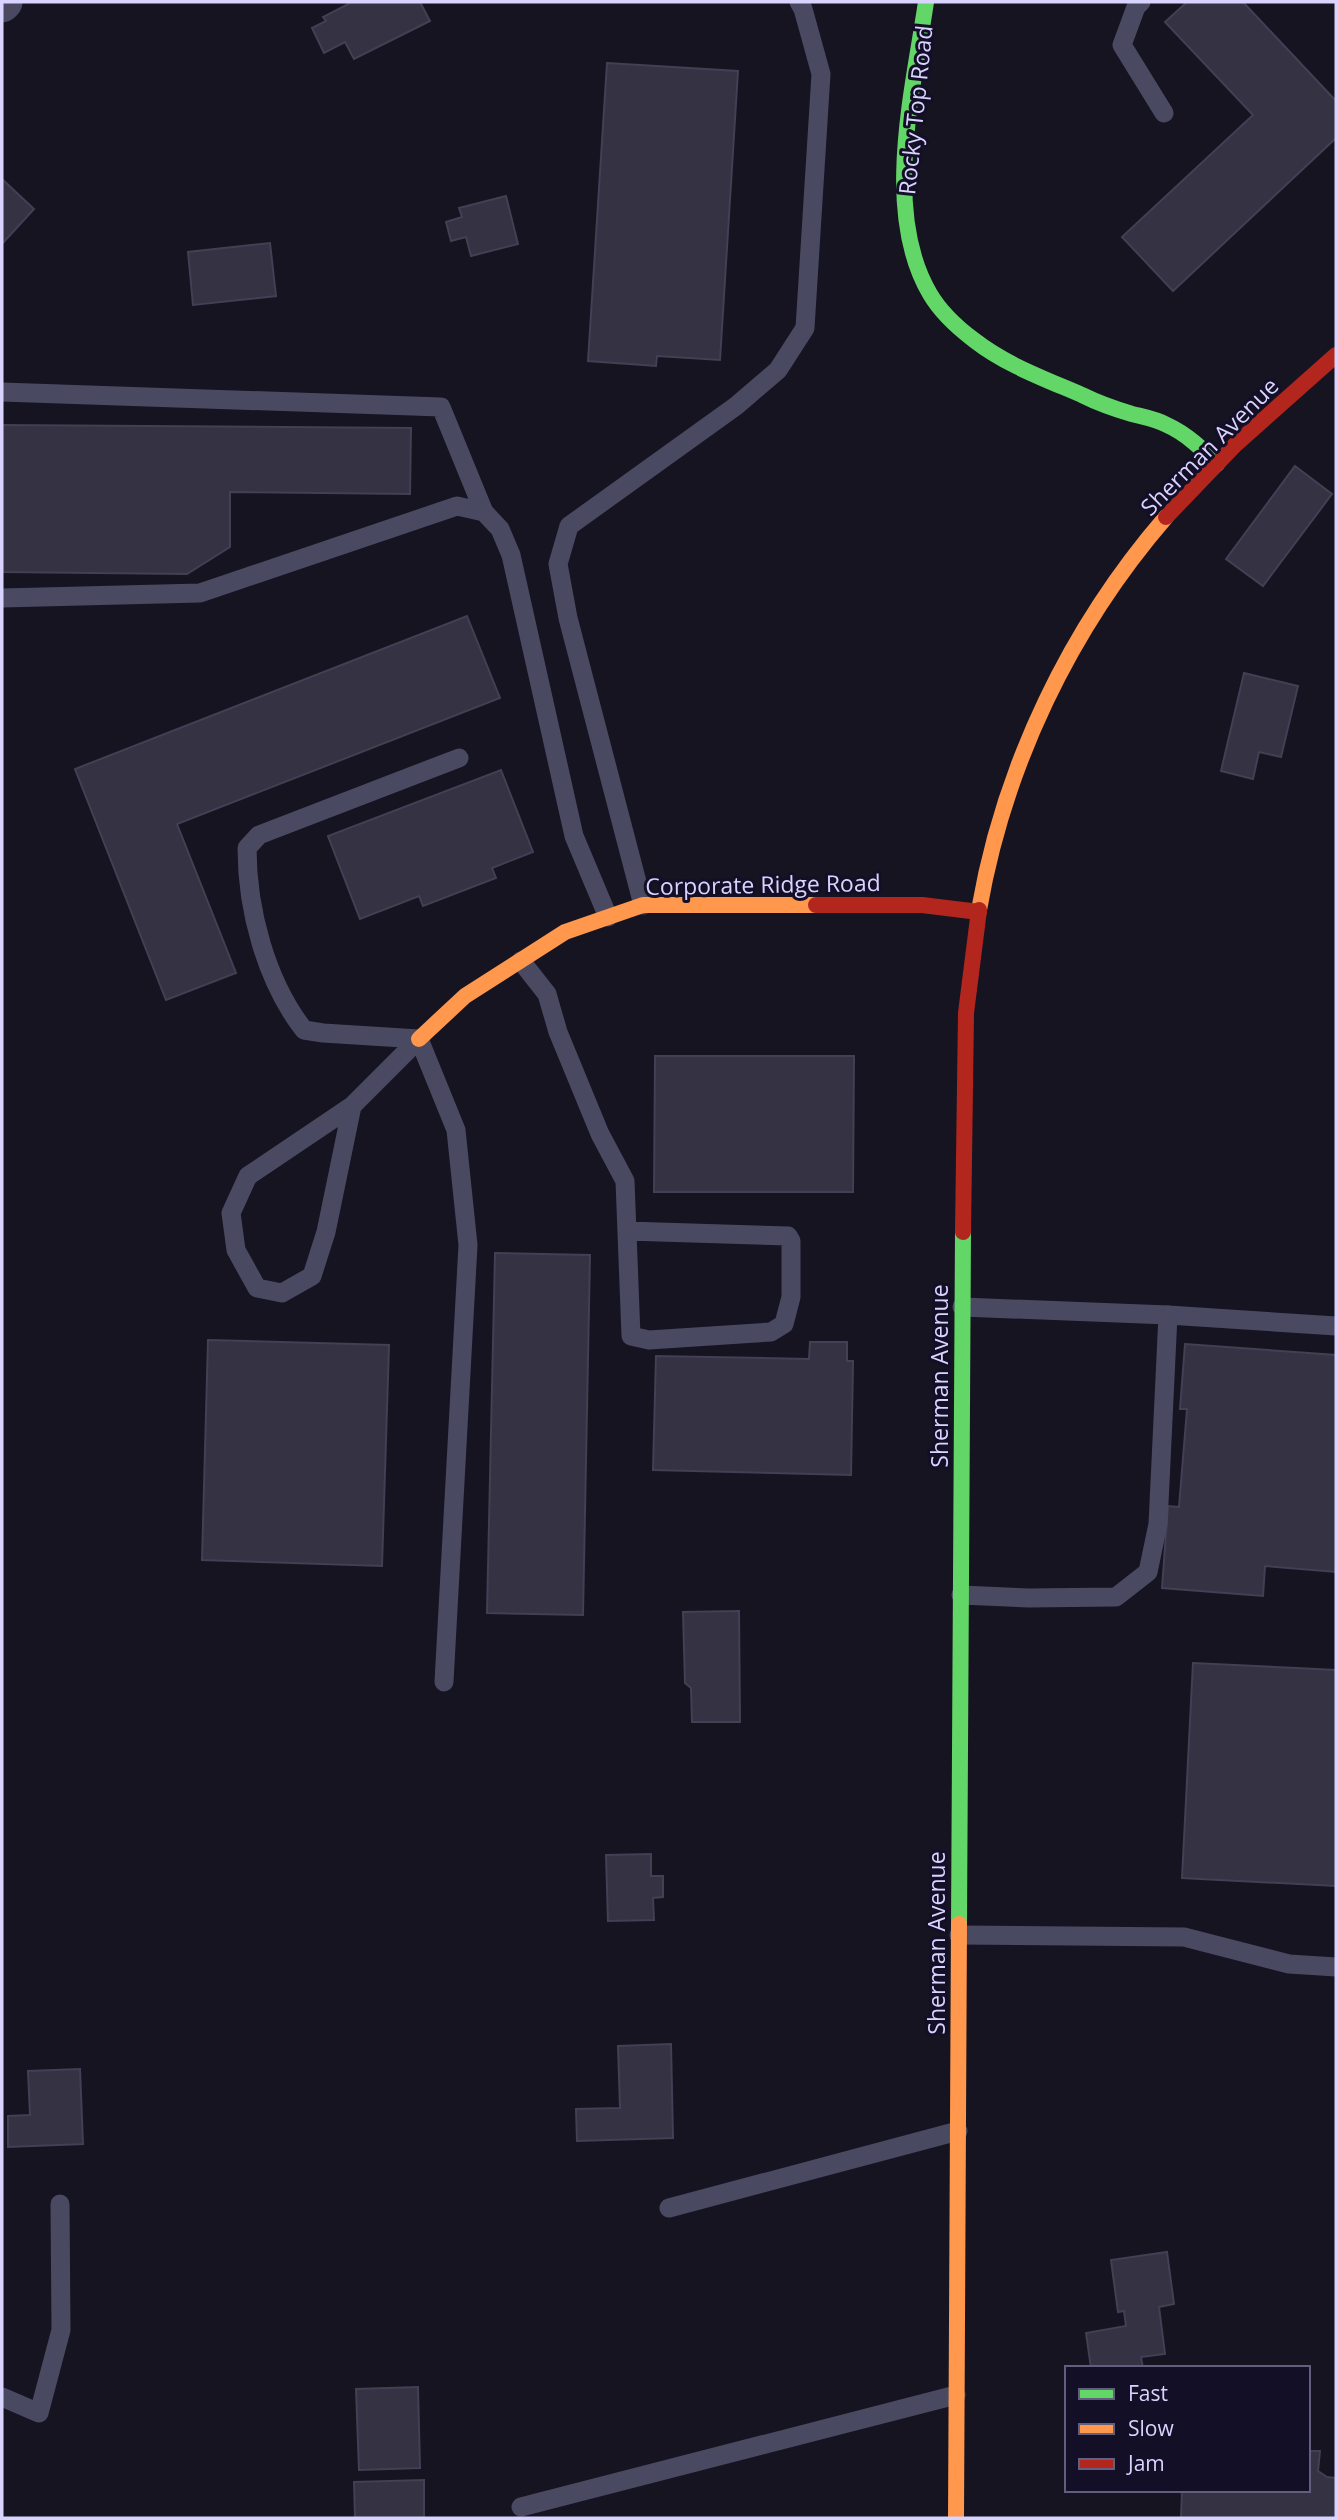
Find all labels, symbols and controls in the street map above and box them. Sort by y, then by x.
street label: Rocky Top Road [890,24,940,196]
street label: Sherman Avenue [1133,370,1285,522]
street label: Corporate Ridge Road [645,866,881,902]
street label: Sherman Avenue [923,1284,955,1468]
street label: Sherman Avenue [920,1851,952,2035]
legend [1065,2366,1310,2492]
text: Fast [1128,2379,1168,2407]
text: Slow [1128,2414,1174,2442]
text: Jam [1126,2449,1165,2477]

